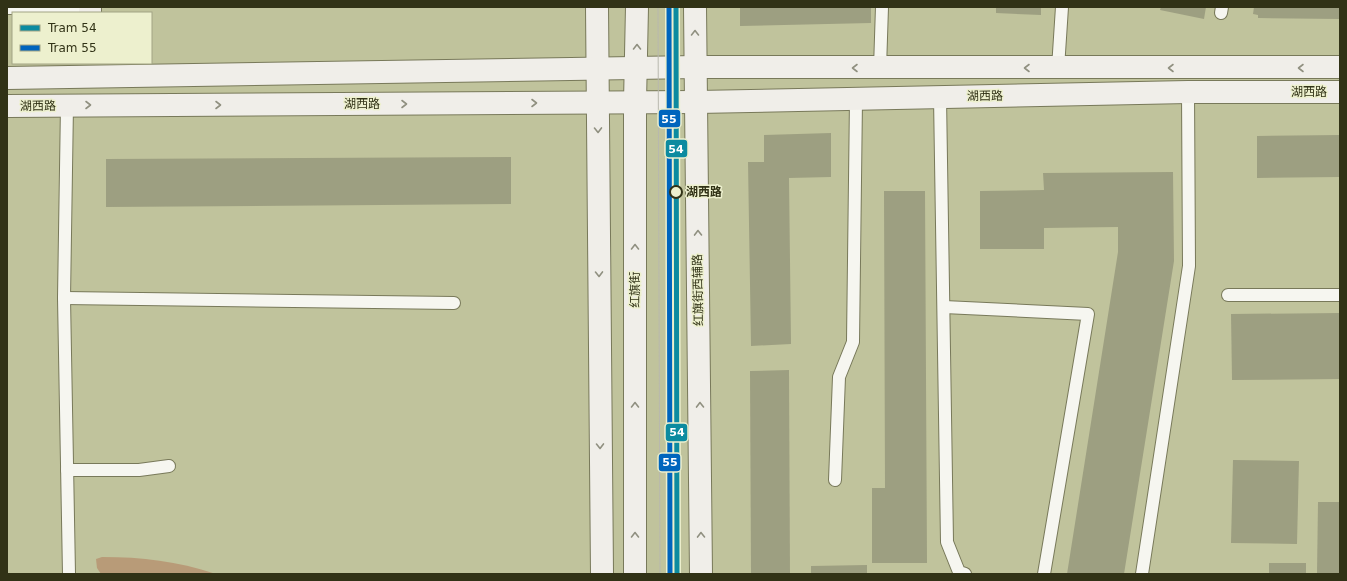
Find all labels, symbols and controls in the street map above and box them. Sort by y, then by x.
legend [12,12,152,64]
text: Tram 54 [47,21,97,35]
one-way arrow [691,30,699,36]
text: Tram 55 [47,41,97,55]
one-way arrow [633,44,641,50]
one-way arrow [852,63,858,72]
one-way arrow [1024,64,1030,72]
one-way arrow [1168,64,1174,72]
one-way arrow [1298,64,1304,72]
street label: 湖西路 [1291,85,1327,99]
street label: 湖西路 [967,89,1003,103]
street label: 湖西路 [344,97,380,111]
street label: 湖西路 [20,99,56,113]
one-way arrow [531,99,537,107]
one-way arrow [401,100,407,108]
one-way arrow [85,101,91,109]
one-way arrow [215,101,221,109]
line badge: 55 [658,109,681,128]
text: 55 [661,113,677,126]
one-way arrow [594,127,602,133]
line badge: 54 [665,139,688,158]
text: 54 [668,143,684,156]
marker: 湖西路 [669,185,683,199]
place label: 湖西路 [686,185,722,199]
one-way arrow [694,230,702,236]
one-way arrow [631,244,639,250]
street label: 红旗街西辅路 [690,254,706,326]
one-way arrow [595,271,603,277]
street label: 红旗街 [628,272,642,308]
one-way arrow [631,402,639,408]
one-way arrow [696,402,704,408]
line badge: 54 [665,423,688,442]
text: 54 [669,426,685,439]
one-way arrow [596,443,605,449]
line badge: 55 [658,453,681,472]
text: 55 [662,456,678,469]
one-way arrow [631,532,639,538]
one-way arrow [697,532,705,538]

